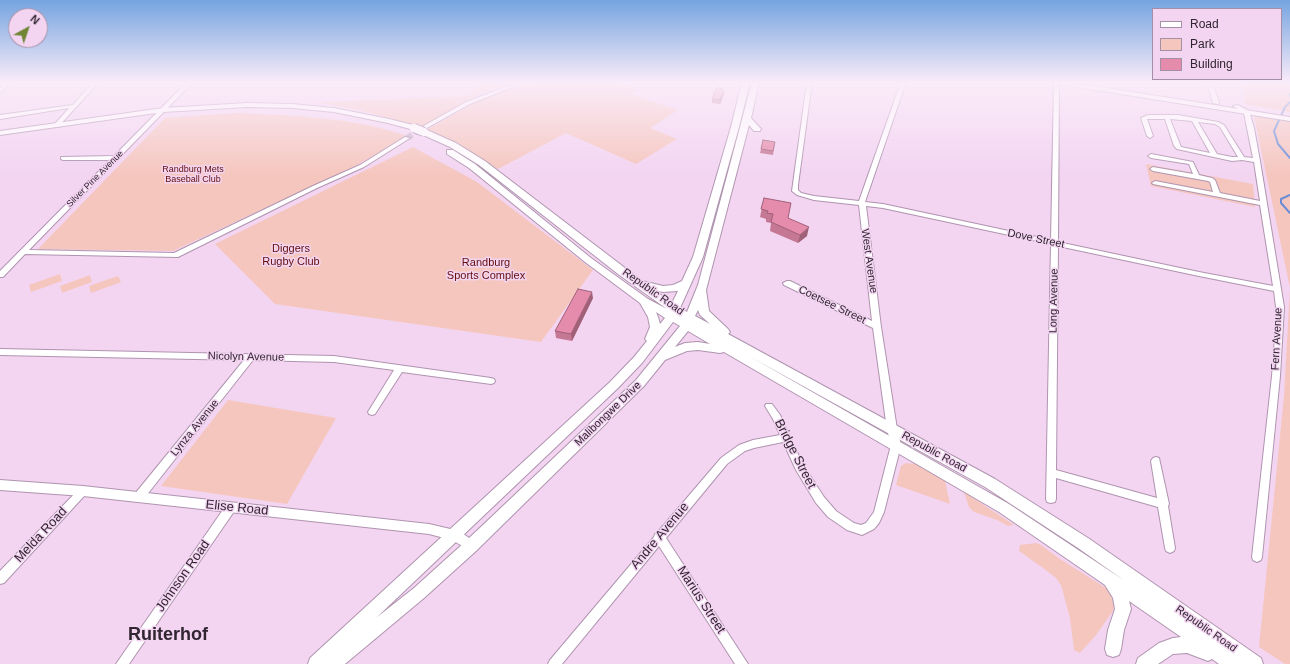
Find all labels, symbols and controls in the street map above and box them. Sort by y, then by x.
north arrow [8,8,48,48]
legend [1152,8,1282,80]
text: N [28,12,42,27]
text: Road [1190,17,1219,31]
text: Park [1190,37,1215,51]
text: Building [1190,57,1233,71]
street label: Silver Pine Avenue [64,148,126,210]
park label: Randburg Mets Baseball Club [162,165,224,186]
street label: Dove Street [1006,227,1066,251]
street label: West Avenue [858,228,880,294]
park label: Diggers Rugby Club [262,242,320,268]
park label: Randburg Sports Complex [447,256,525,282]
street label: Republic Road [620,266,686,318]
street label: Long Avenue [1047,269,1061,333]
street label: Coetsee Street [796,283,868,327]
street label: Fern Avenue [1269,307,1285,371]
street label: Nicolyn Avenue [208,350,284,364]
street label: Malibongwe Drive [572,379,644,449]
street label: Lynza Avenue [168,397,222,459]
street label: Bridge Street [771,417,819,491]
street label: Republic Road [899,429,969,475]
street label: Elise Road [205,497,269,519]
street label: Andre Avenue [628,500,692,572]
street label: Melda Road [11,504,71,566]
street label: Johnson Road [153,537,213,615]
street label: Marius Street [673,563,729,637]
street label: Republic Road [1173,603,1239,655]
district label: Ruiterhof [128,624,208,646]

